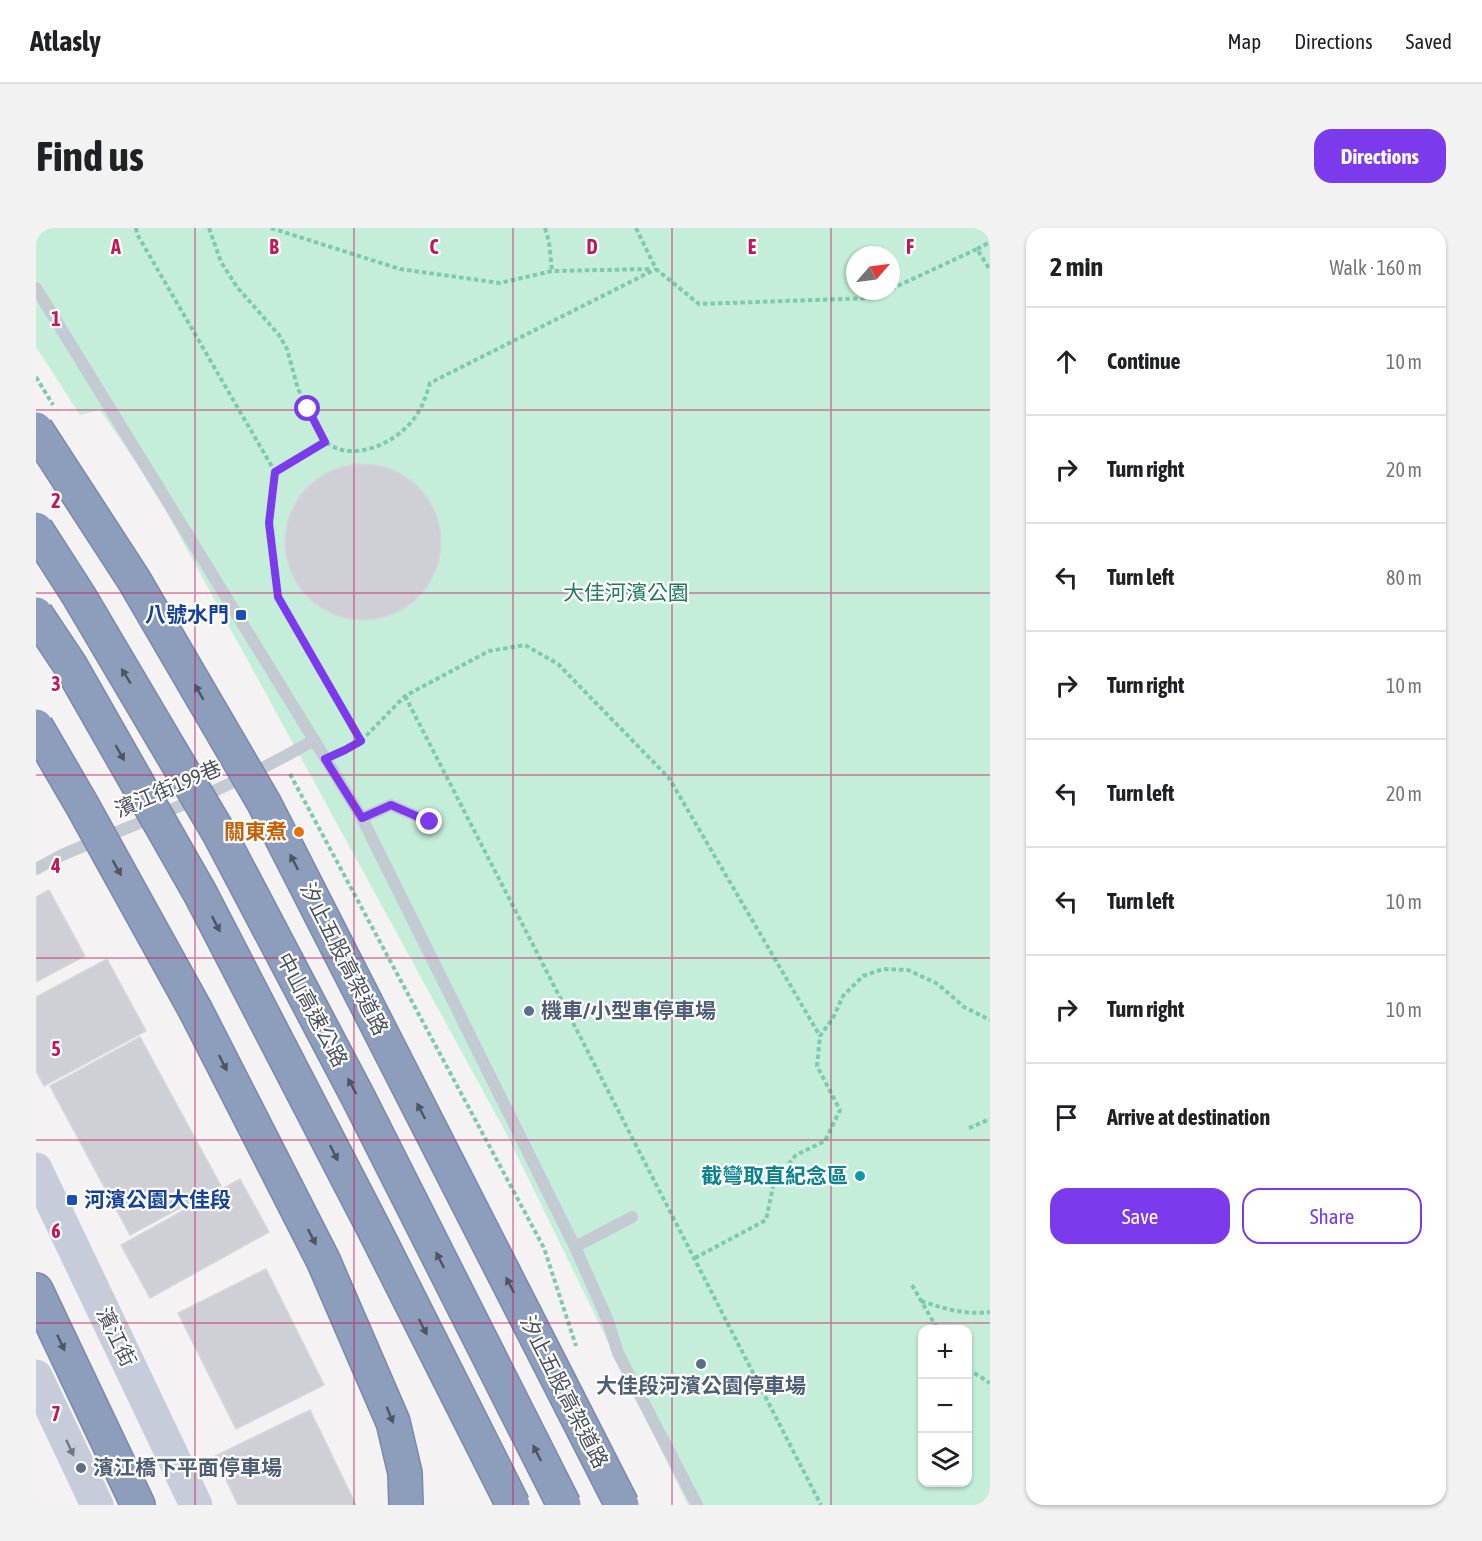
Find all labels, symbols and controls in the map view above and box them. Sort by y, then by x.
text: Atlasly [30,25,101,57]
text: Map [1227,29,1261,53]
text: Directions [1294,29,1373,53]
text: Saved [1406,29,1452,53]
button: Directions [1314,129,1446,183]
text: Find us [36,132,144,180]
text: A [110,235,121,258]
text: B [269,235,279,258]
text: C [430,235,439,258]
text: D [586,235,598,258]
text: E [748,235,757,258]
text: F [906,235,914,258]
north arrow [846,246,900,300]
text: 2 min [1050,252,1103,282]
text: Walk · 160 m [1330,256,1422,279]
text: 1 [51,307,61,330]
icon: ahead [1050,345,1083,378]
text: Continue [1107,348,1181,374]
text: 10 m [1386,350,1422,373]
route start [294,395,320,421]
icon: right [1050,453,1083,486]
text: Turn right [1107,456,1184,482]
text: 20 m [1386,458,1422,481]
text: 2 [51,489,61,512]
icon: left [1050,561,1083,594]
text: Turn left [1107,564,1174,590]
text: 80 m [1386,566,1422,589]
park label: 大佳河濱公園 [563,580,689,604]
place label: 八號水門 [145,602,229,626]
marker: 八號水門 [234,608,248,622]
one-way arrow [121,668,132,684]
icon: right [1050,669,1083,702]
text: 3 [51,672,61,695]
text: Turn right [1107,672,1184,698]
text: 10 m [1386,674,1422,697]
one-way arrow [194,684,205,700]
one-way arrow [115,745,125,762]
street label: 濱江街199巷 [111,755,225,821]
icon: left [1050,777,1083,810]
text: Turn left [1107,780,1174,806]
text: 20 m [1386,782,1422,805]
route end [416,808,442,834]
place label: 關東煮 [224,819,287,843]
marker: 關東煮 [292,825,306,839]
text: 4 [50,854,61,877]
one-way arrow [289,854,299,871]
one-way arrow [112,860,122,877]
street label: 汐止五股高架道路 [296,878,394,1039]
icon: left [1050,885,1083,918]
text: Turn left [1107,888,1174,914]
text: 10 m [1386,890,1422,913]
one-way arrow [211,915,220,932]
street label: 中山高速公路 [273,948,353,1071]
icon: right [1050,993,1083,1026]
text: Turn right [1107,996,1184,1022]
place label: 機車/小型車停車場 [541,998,716,1022]
text: 10 m [1386,998,1422,1021]
marker: 機車/小型車停車場 [522,1004,536,1018]
text: 5 [51,1037,61,1060]
one-way arrow [218,1055,227,1072]
one-way arrow [347,1077,357,1094]
icon: arrive [1050,1101,1083,1134]
one-way arrow [416,1102,426,1119]
text: Arrive at destination [1107,1104,1270,1130]
one-way arrow [329,1144,339,1161]
place label: 截彎取直紀念區 [701,1163,848,1187]
marker: 截彎取直紀念區 [853,1169,867,1183]
place label: 河濱公園大佳段 [84,1187,231,1211]
button: Save [1050,1188,1230,1244]
button: Share [1242,1188,1422,1244]
marker: 河濱公園大佳段 [65,1193,79,1207]
text: 6 [51,1219,61,1242]
one-way arrow [307,1228,316,1245]
one-way arrow [435,1251,445,1268]
one-way arrow [505,1276,514,1293]
street label: 濱江街 [92,1303,141,1370]
street label: 汐止五股高架道路 [516,1311,614,1472]
one-way arrow [418,1318,427,1335]
map controls [918,1325,972,1487]
button: + [918,1325,972,1379]
one-way arrow [57,1334,66,1351]
marker: 大佳段河濱公園停車場 [694,1357,708,1371]
place label: 大佳段河濱公園停車場 [596,1373,806,1397]
button: − [918,1379,972,1433]
text: 7 [51,1402,61,1425]
one-way arrow [385,1407,395,1425]
button: layers [918,1433,972,1487]
one-way arrow [66,1440,75,1457]
one-way arrow [533,1444,542,1461]
place label: 濱江橋下平面停車場 [93,1455,282,1479]
marker: 濱江橋下平面停車場 [74,1461,88,1475]

